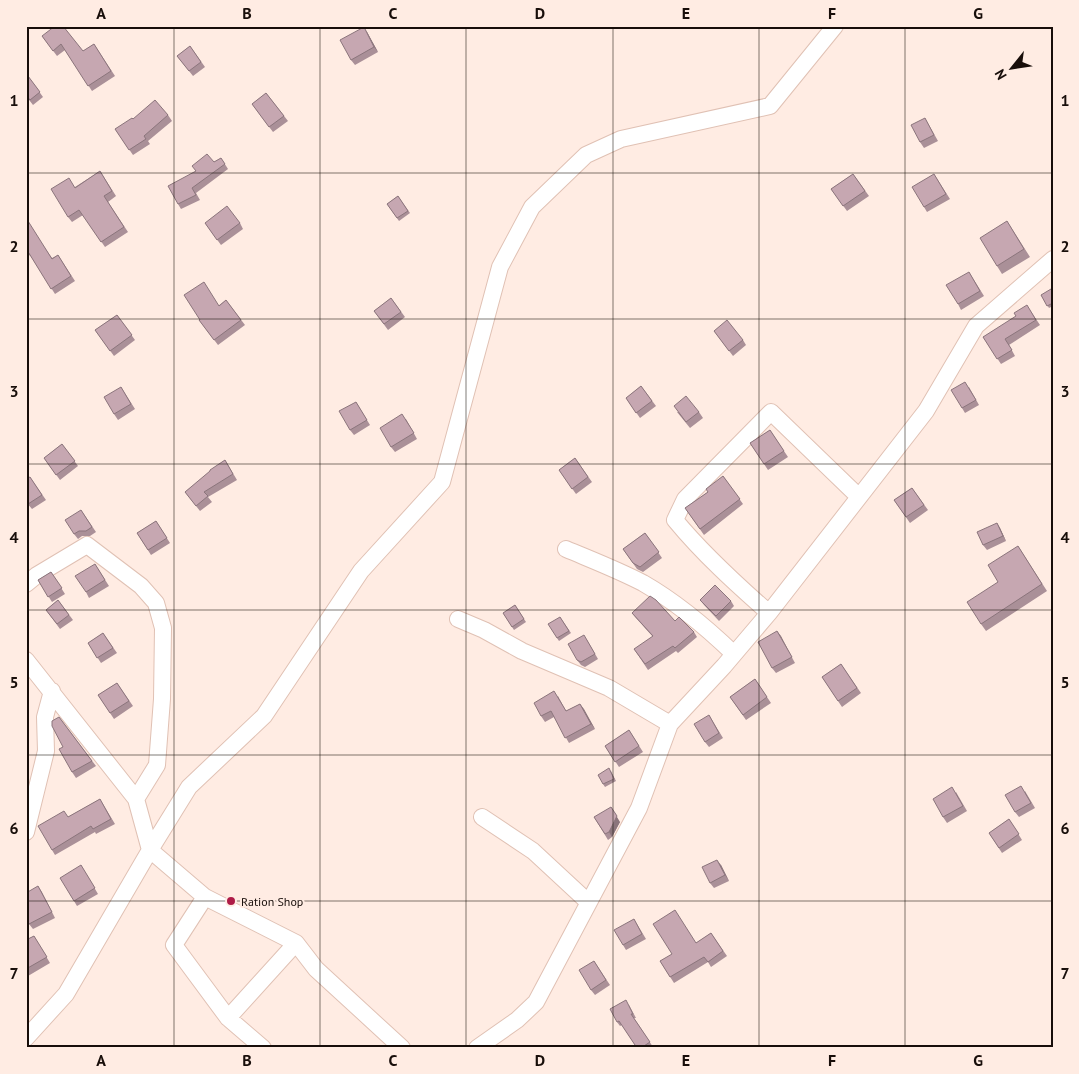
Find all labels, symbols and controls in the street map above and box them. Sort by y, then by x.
text: A [96,3,106,23]
text: B [242,3,252,23]
text: C [389,3,398,23]
text: D [535,3,545,23]
text: E [682,3,690,23]
text: F [828,3,836,23]
text: G [973,3,983,23]
north arrow [986,42,1036,92]
text: N [991,66,1011,83]
text: 1 [9,90,19,110]
text: 1 [1060,90,1070,110]
text: 2 [9,236,19,256]
text: 2 [1060,236,1070,256]
text: 3 [9,381,19,401]
text: 3 [1060,381,1070,401]
text: 4 [9,527,19,547]
text: 4 [1060,527,1070,547]
text: 5 [9,672,19,692]
text: 5 [1060,672,1070,692]
text: 6 [9,818,19,838]
text: 6 [1060,818,1070,838]
place label: Ration Shop [241,894,303,909]
marker: Ration Shop [225,895,237,907]
text: 7 [9,963,19,983]
text: 7 [1060,963,1070,983]
text: A [96,1050,106,1070]
text: B [242,1050,252,1070]
text: C [389,1050,398,1070]
text: D [535,1050,545,1070]
text: E [682,1050,690,1070]
text: F [828,1050,836,1070]
text: G [973,1050,983,1070]

